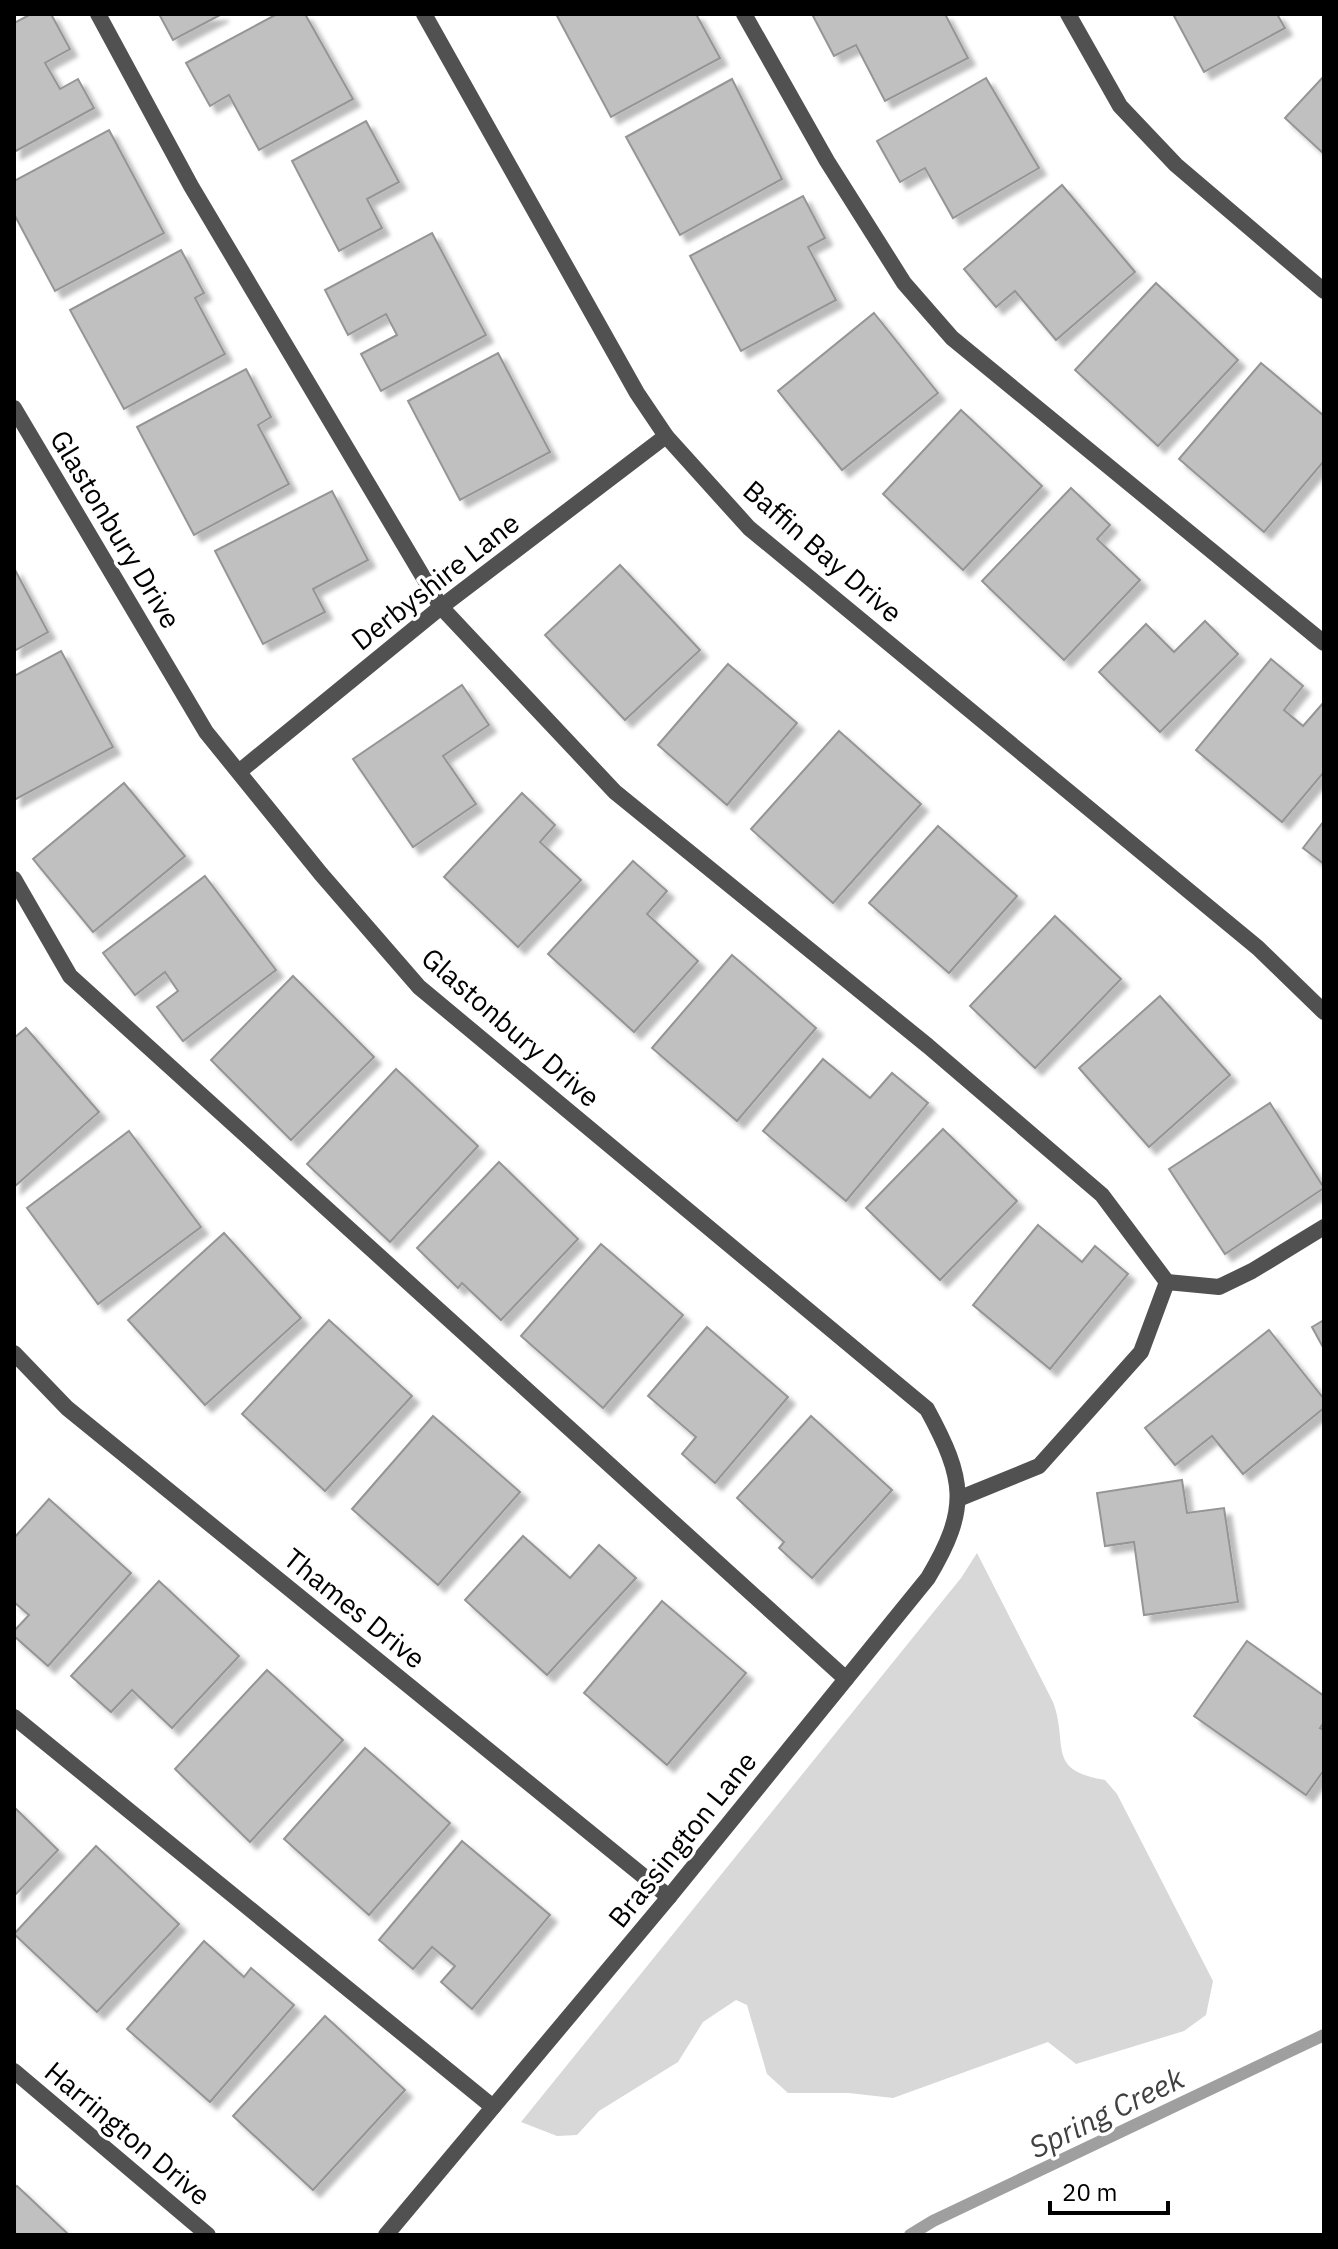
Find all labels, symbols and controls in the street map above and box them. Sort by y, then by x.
street label: Glastonbury Drive [42,423,190,635]
street label: Baffin Bay Drive [736,472,910,630]
street label: Derbyshire Lane [344,504,526,658]
street label: Glastonbury Drive [414,939,608,1115]
street label: Thames Drive [277,1540,433,1676]
street label: Brassington Lane [600,1743,764,1935]
street label: Harrington Drive [37,2053,219,2213]
water label: Spring Creek [1022,2058,1190,2166]
scale bar [1050,2165,1168,2215]
text: 20 m [1062,2176,1117,2208]

